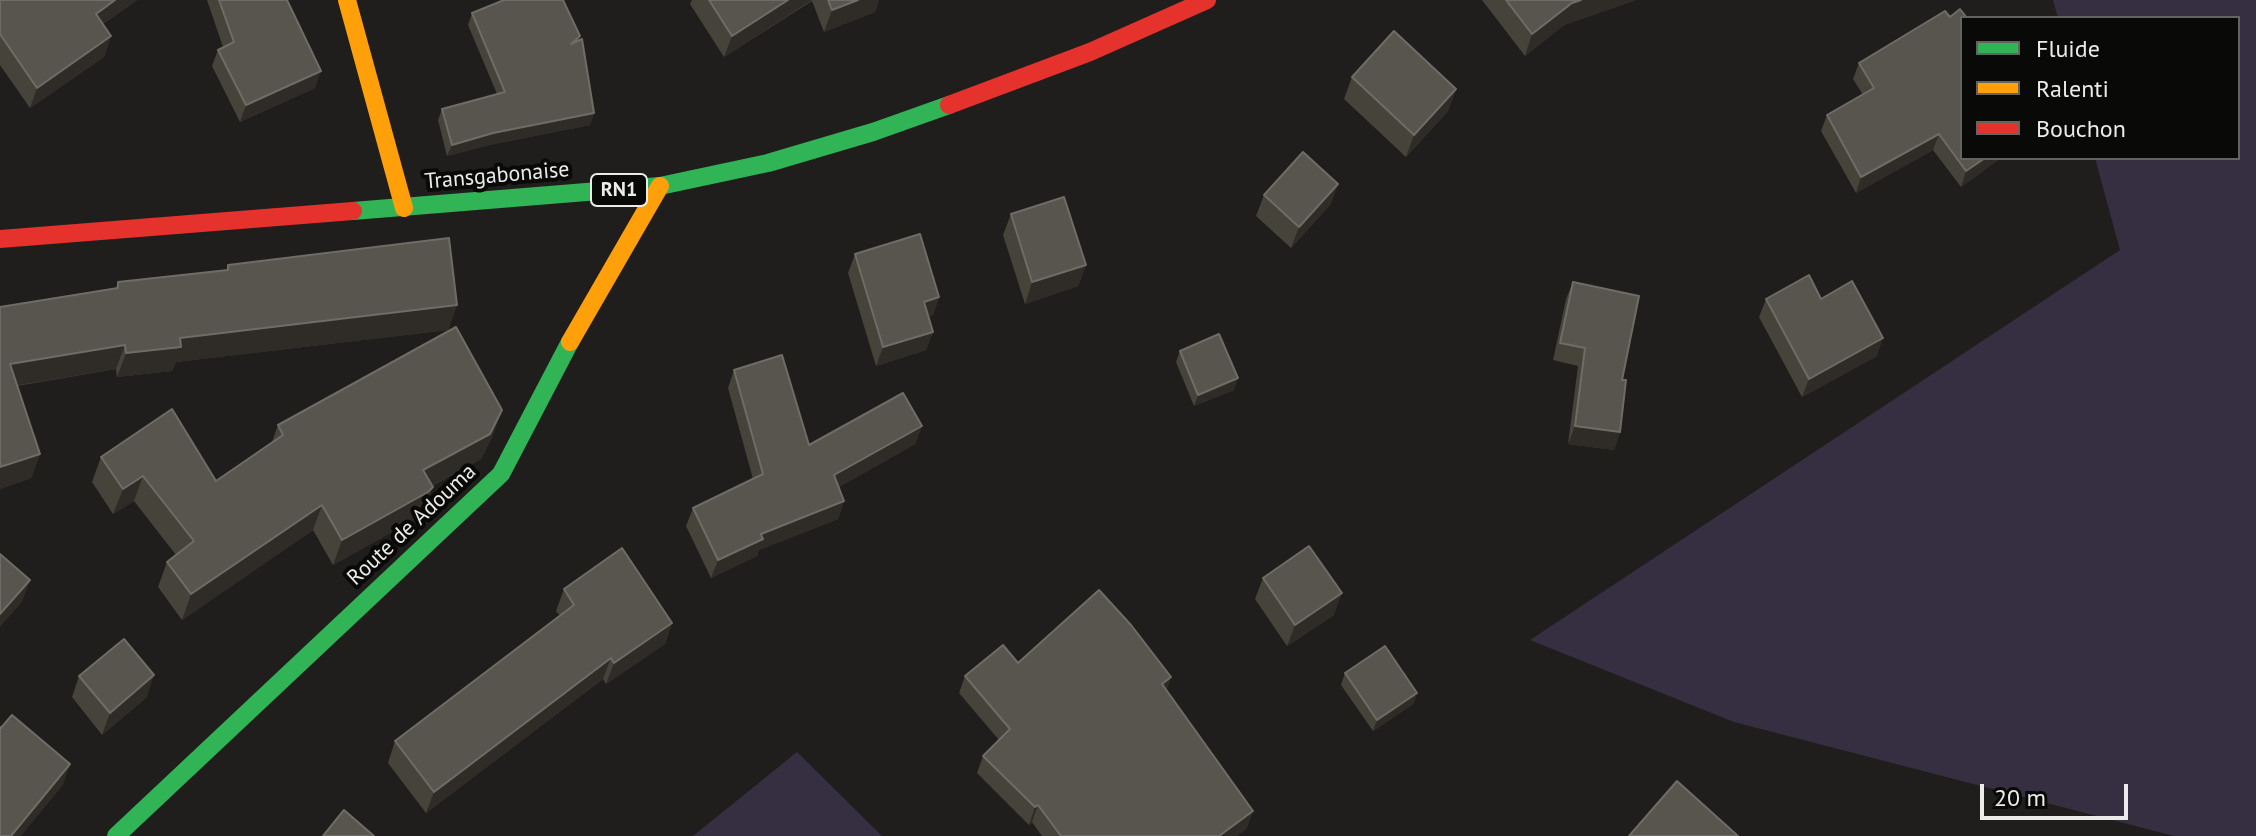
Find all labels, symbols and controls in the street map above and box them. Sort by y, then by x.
legend [1960,16,2240,160]
text: Fluide [2036,33,2100,64]
text: Ralenti [2036,73,2109,104]
text: Bouchon [2036,113,2126,144]
street label: Transgabonaise [423,157,571,195]
road number: RN1 [591,174,647,206]
street label: Route de Adouma [342,459,482,591]
scale bar [1984,768,2132,818]
text: 20 m [1994,782,2046,813]

